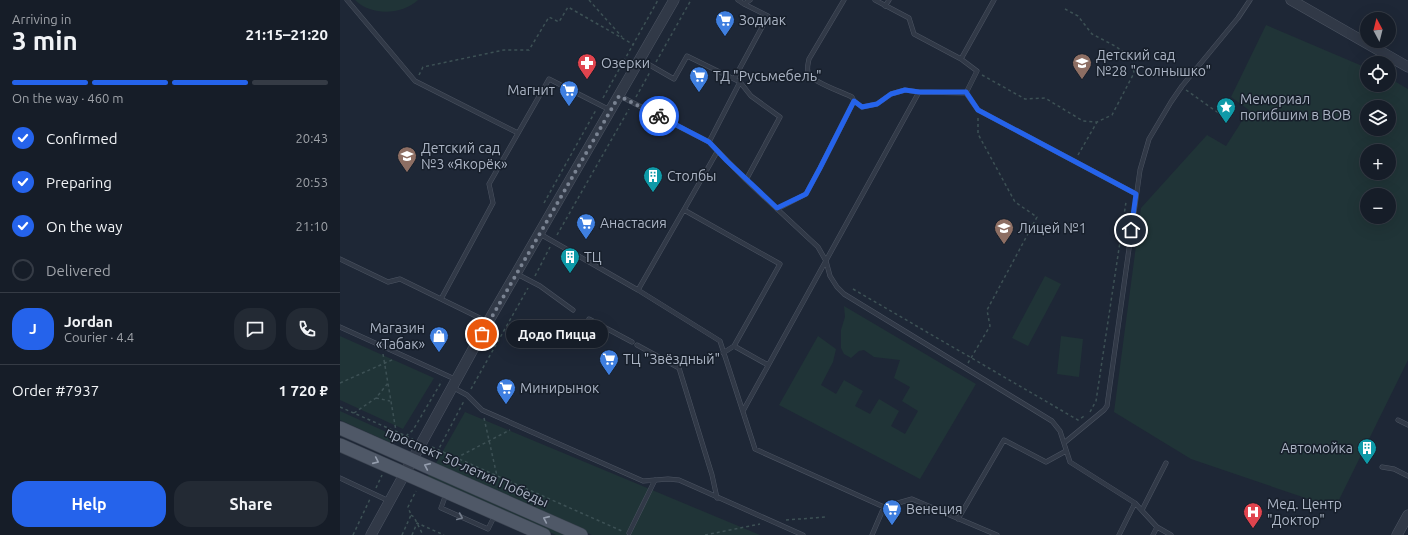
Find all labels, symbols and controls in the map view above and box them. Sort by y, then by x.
supermarket icon: Зодиак [714,9,736,37]
text: Arriving in [12,12,71,26]
place label: Зодиак [739,12,786,28]
north arrow [1360,12,1396,48]
map controls [1360,12,1396,224]
text: 3 min [12,26,78,55]
text: 21:15–21:20 [245,26,328,43]
place label: Детский сад №28 "Солнышко" [1096,47,1211,79]
pharmacy icon: Озерки [576,52,598,80]
school or university icon: Детский сад №28 "Солнышко" [1071,52,1093,80]
place label: Озерки [601,55,650,71]
button: locate [1360,56,1396,92]
supermarket icon: ТД "Русьмебель" [688,65,710,93]
place label: ТД "Русьмебель" [713,68,822,84]
supermarket icon: Магнит [558,79,580,107]
place label: Магнит [507,82,555,98]
text: On the way · 460 m [12,91,124,105]
place label: Мемориал погибшим в ВОВ [1240,91,1351,123]
courier [639,96,679,136]
place icon: Мемориал погибшим в ВОВ [1215,96,1237,124]
button: layers [1360,100,1396,136]
icon: bike [648,105,670,127]
icon: check [12,127,34,149]
text: Confirmed [46,130,118,147]
text: 20:43 [295,131,328,145]
place label: Детский сад №3 «Якорёк» [421,140,508,172]
button: + [1360,144,1396,180]
school or university icon: Детский сад №3 «Якорёк» [396,145,418,173]
building icon: Столбы [642,165,664,193]
place label: Столбы [667,168,717,184]
icon: check [12,171,34,193]
text: Preparing [46,174,112,191]
text: 20:53 [295,175,328,189]
button: − [1360,188,1396,224]
supermarket icon: Анастасия [575,212,597,240]
pin [1114,213,1148,247]
icon: check [12,215,34,237]
place label: Анастасия [600,215,667,231]
school or university icon: Лицей №1 [993,217,1015,245]
text: On the way [46,218,122,235]
text: 21:10 [295,219,328,233]
icon: home [1120,219,1142,241]
place label: Лицей №1 [1018,220,1087,236]
building icon: ТЦ [559,246,581,274]
place label: ТЦ [584,249,602,265]
text: Delivered [46,262,111,279]
button: chat [234,308,276,350]
button: phone [286,308,328,350]
text: Jordan [64,313,113,330]
pin [465,317,499,351]
text: J [29,320,37,337]
place label: Магазин «Табак» [370,320,425,352]
callout: Додо Пицца [506,320,608,348]
icon: bag [471,323,493,345]
shop icon: Магазин «Табак» [428,325,450,353]
text: Додо Пицца [518,327,596,341]
text: Courier · 4.4 [64,330,134,344]
supermarket icon: ТЦ "Звёздный" [598,348,620,376]
place label: ТЦ "Звёздный" [623,351,720,367]
supermarket icon: Минирынок [495,377,517,405]
place label: Минирынок [520,380,599,396]
text: Order #7937 [12,382,99,399]
text: 1 720 ₽ [279,382,328,399]
street label: проспект 50-летия Победы [383,424,551,510]
building icon: Автомойка [1356,437,1378,465]
place label: Автомойка [1281,440,1353,456]
one-way arrow [372,456,379,464]
one-way arrow [424,463,431,471]
button: Help [12,481,166,527]
button: Share [174,481,328,527]
place label: Мед. Центр "Доктор" [1267,496,1342,528]
supermarket icon: Венеция [881,498,903,526]
place label: Венеция [906,501,962,517]
hospital icon: Мед. Центр "Доктор" [1242,501,1264,529]
one-way arrow [456,512,463,520]
one-way arrow [542,516,550,524]

